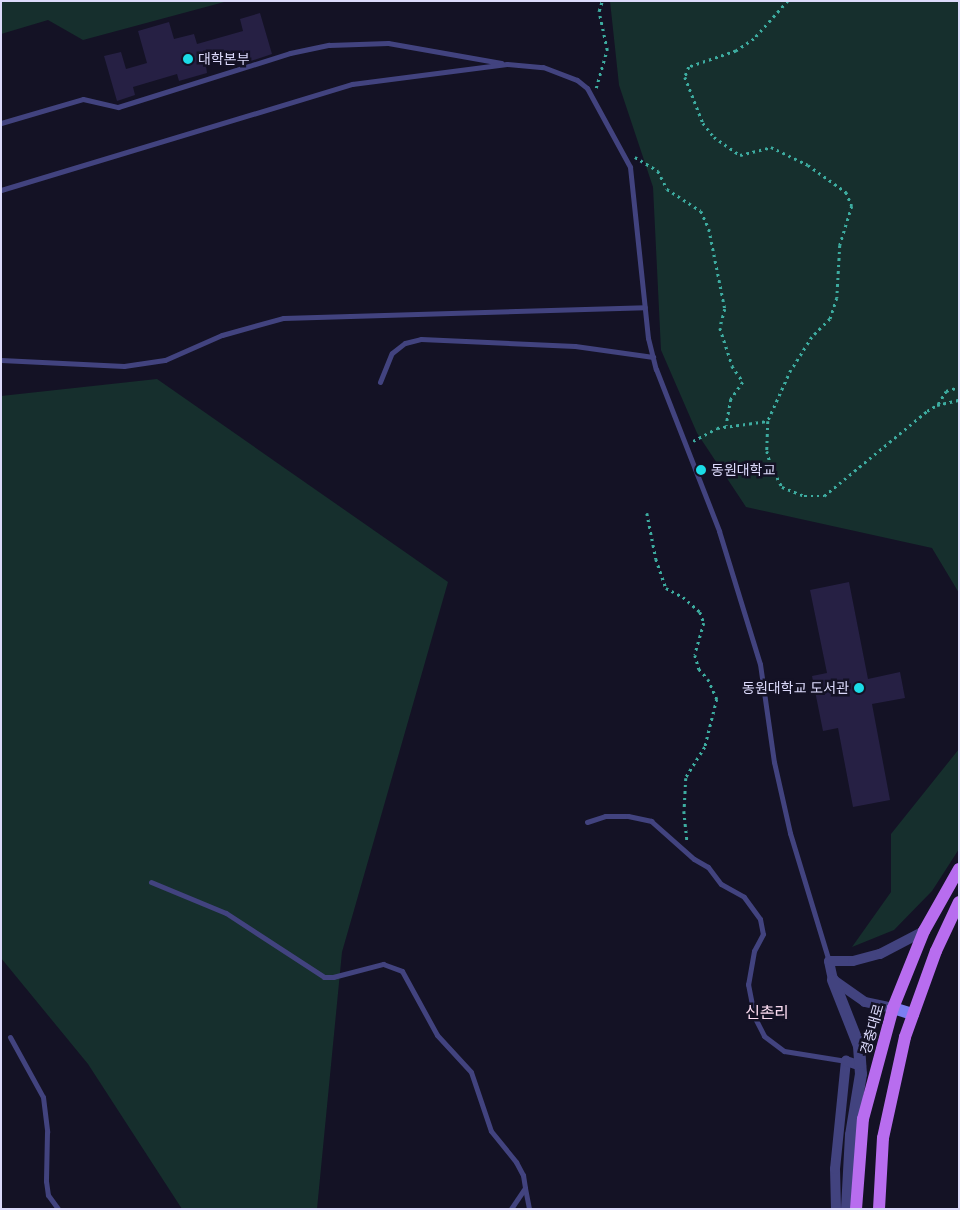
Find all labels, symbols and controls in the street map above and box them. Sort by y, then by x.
place label: 대학본부 [198,51,250,67]
marker: 대학본부 [182,53,194,65]
place label: 동원대학교 [711,462,775,478]
marker: 동원대학교 [695,464,707,476]
place label: 동원대학교 도서관 [742,680,849,696]
marker: 동원대학교 도서관 [853,682,865,694]
street label: 경충대로 [857,1002,887,1056]
district label: 신촌리 [745,1003,789,1023]

